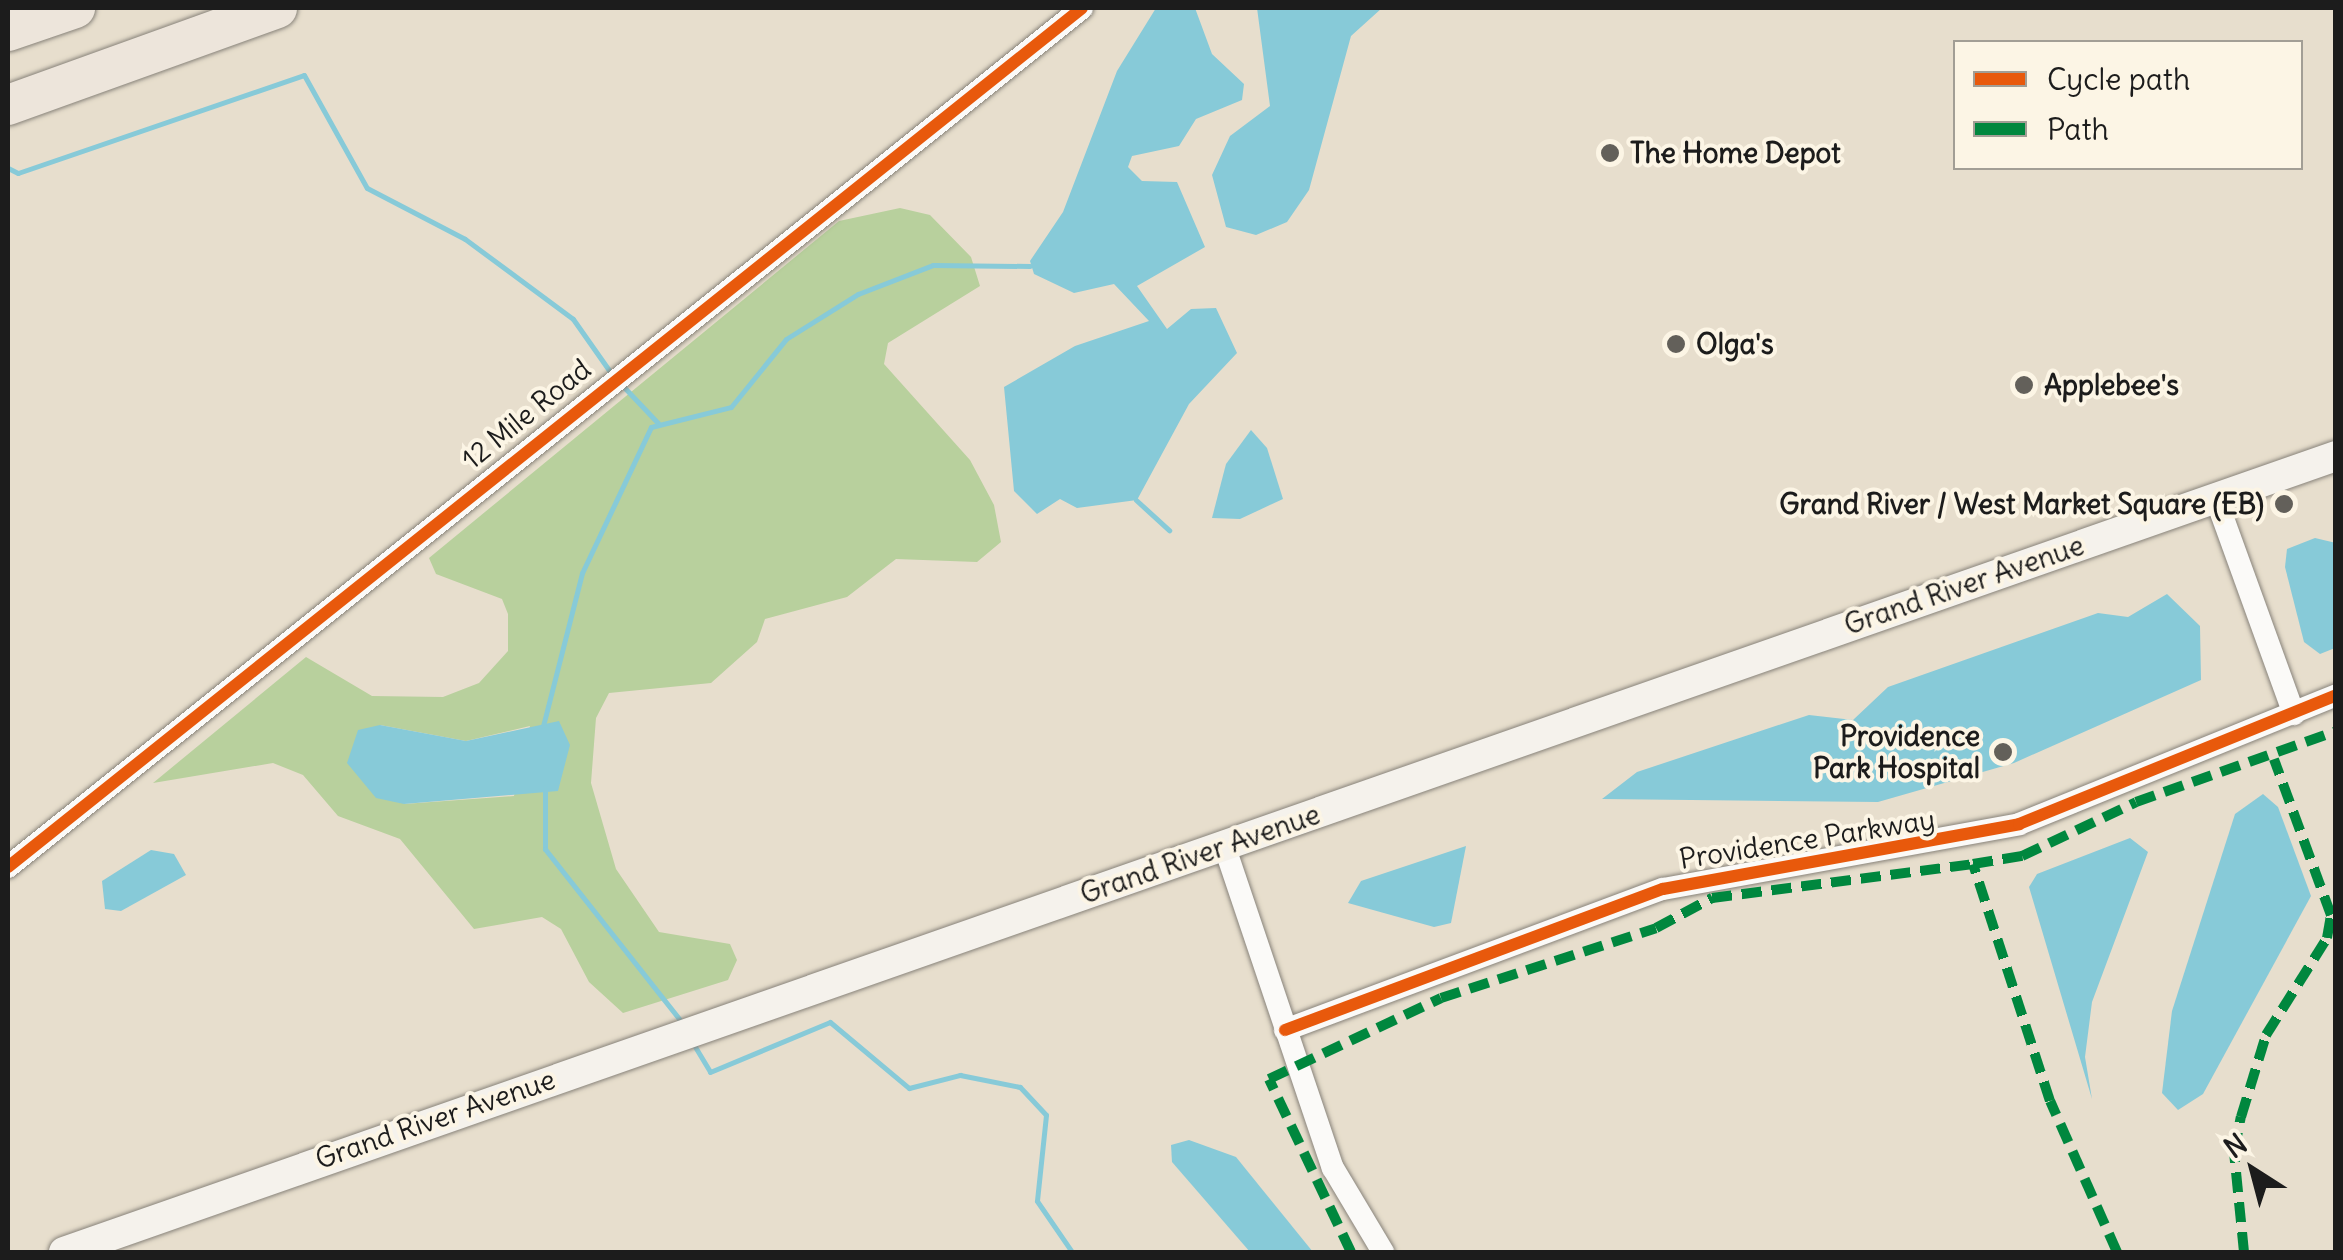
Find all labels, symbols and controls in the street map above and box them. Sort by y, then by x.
legend [1953,40,2303,170]
text: Cycle path [2047,60,2190,98]
text: Path [2047,110,2109,148]
place label: The Home Depot [1630,136,1841,170]
marker: The Home Depot [1599,142,1621,164]
place label: Olga's [1696,327,1774,361]
marker: Olga's [1665,333,1687,355]
street label: 12 Mile Road [455,352,597,476]
place label: Applebee's [2044,368,2179,402]
marker: Applebee's [2013,374,2035,396]
place label: Grand River / West Market Square (EB) [1779,487,2264,521]
marker: Grand River / West Market Square (EB) [2273,493,2295,515]
street label: Grand River Avenue [1840,528,2088,642]
place label: Providence Park Hospital [1813,719,1980,785]
marker: Providence Park Hospital [1990,739,2016,765]
street label: Grand River Avenue [1076,797,1324,911]
street label: Providence Parkway [1677,802,1937,876]
street label: Grand River Avenue [311,1062,559,1176]
north arrow [2203,1120,2303,1220]
text: N [2217,1125,2254,1166]

